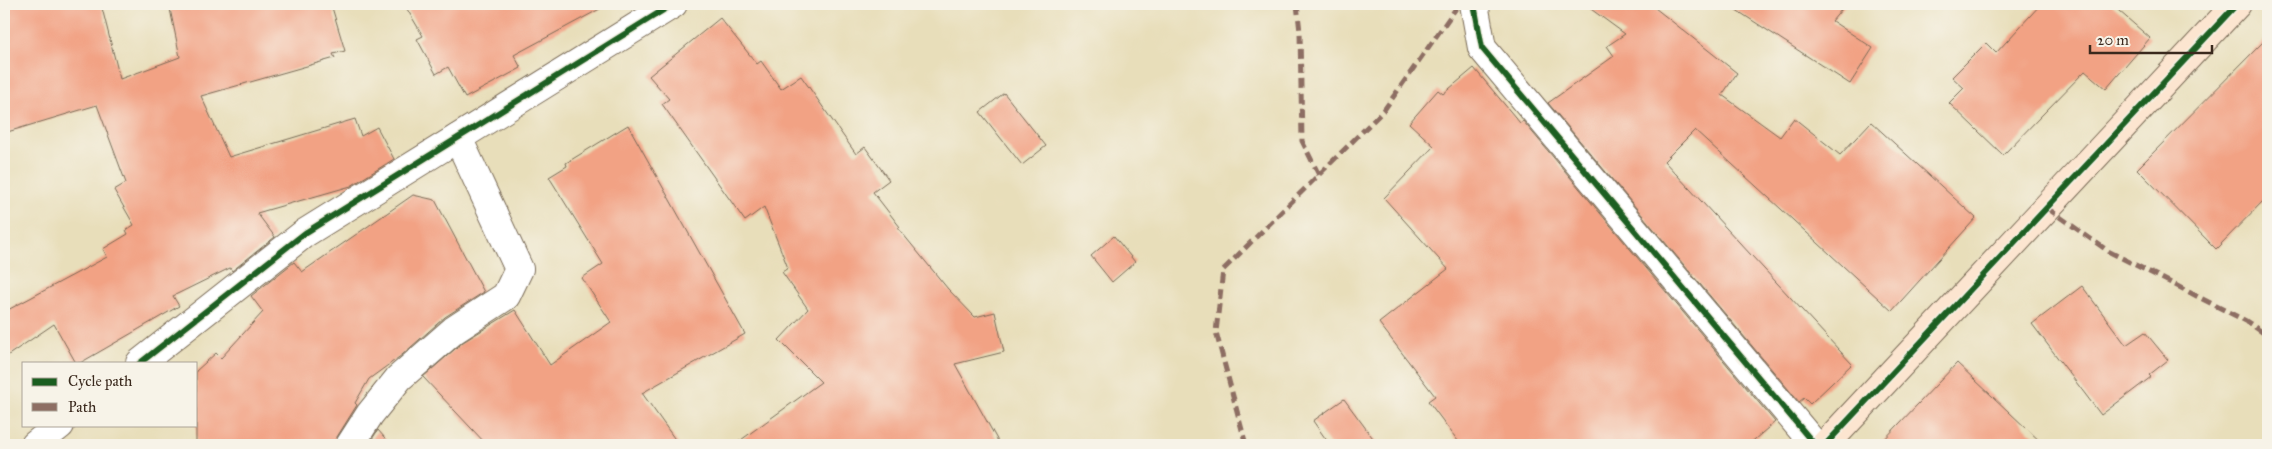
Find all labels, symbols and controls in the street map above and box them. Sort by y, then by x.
scale bar [2090,22,2212,54]
text: 20 m [2097,31,2129,49]
legend [22,362,198,426]
text: Cycle path [68,372,133,390]
text: Path [68,398,97,416]

